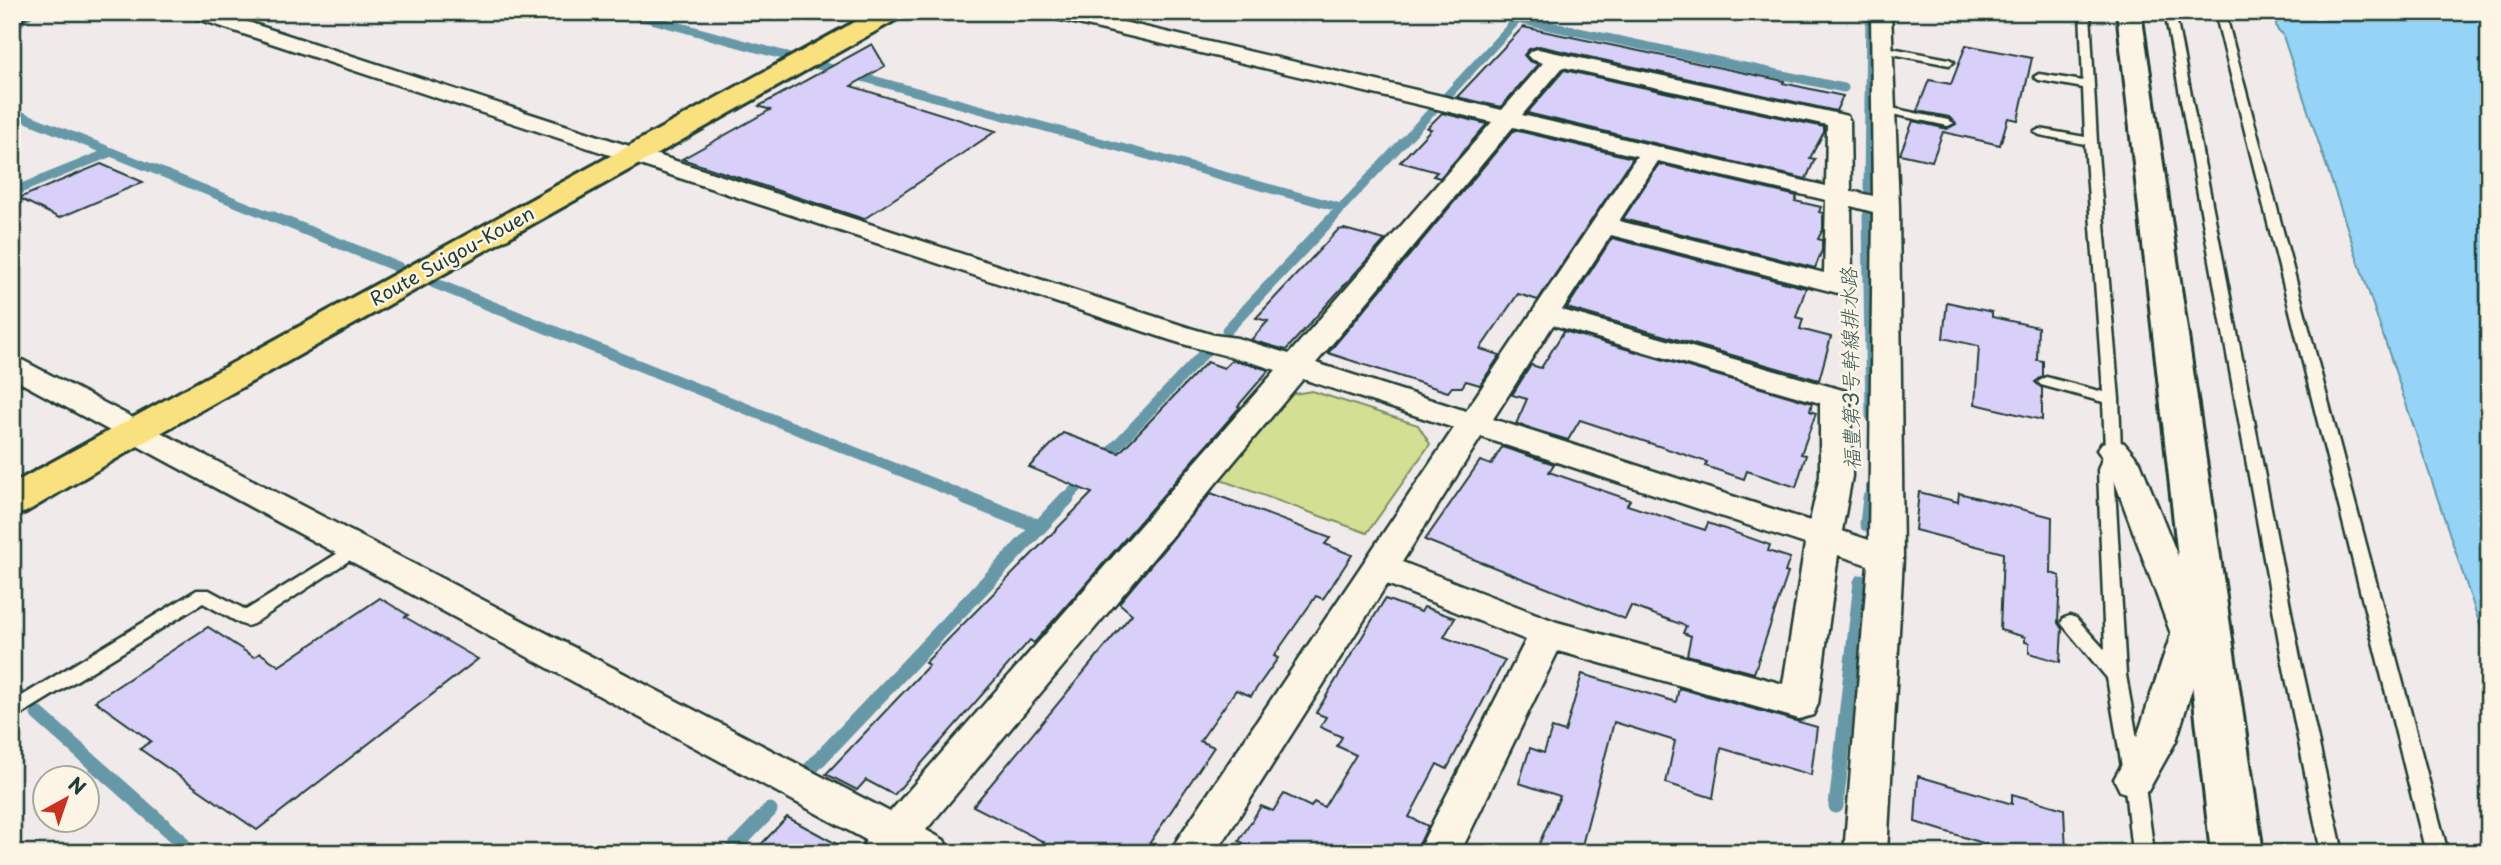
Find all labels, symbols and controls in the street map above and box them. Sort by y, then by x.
street label: Route Suigou-Kouen [364,198,539,312]
water label: 福豊第3号幹線排水路 [1831,266,1867,471]
north arrow [32,764,102,834]
text: N [63,770,92,801]

